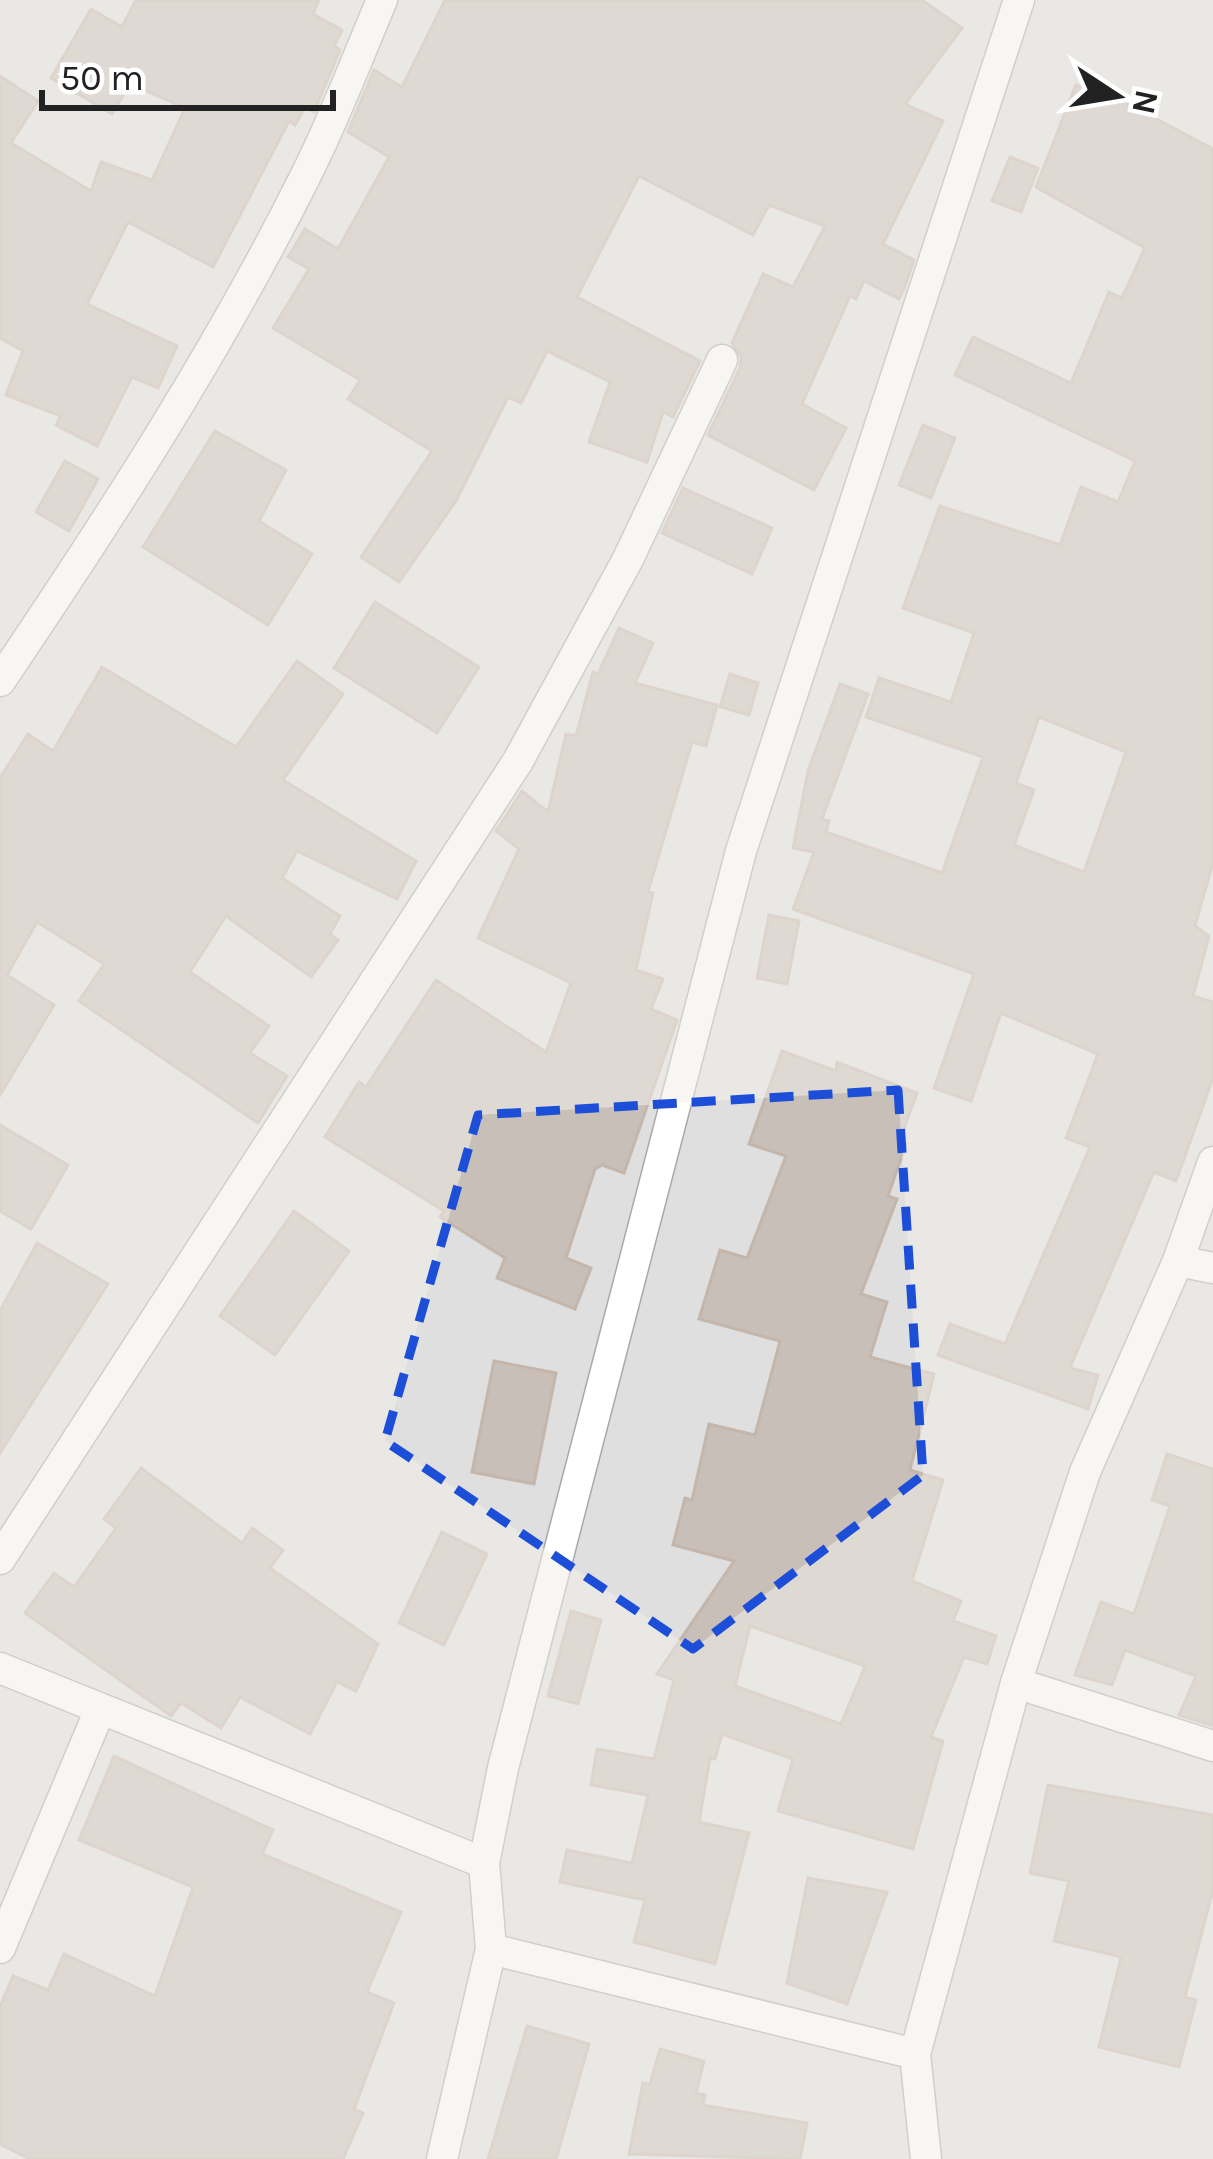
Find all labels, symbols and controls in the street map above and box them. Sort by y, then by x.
scale bar [42,36,333,110]
north arrow [1057,36,1177,156]
text: 50 m [60,57,144,99]
text: N [1124,87,1166,118]

